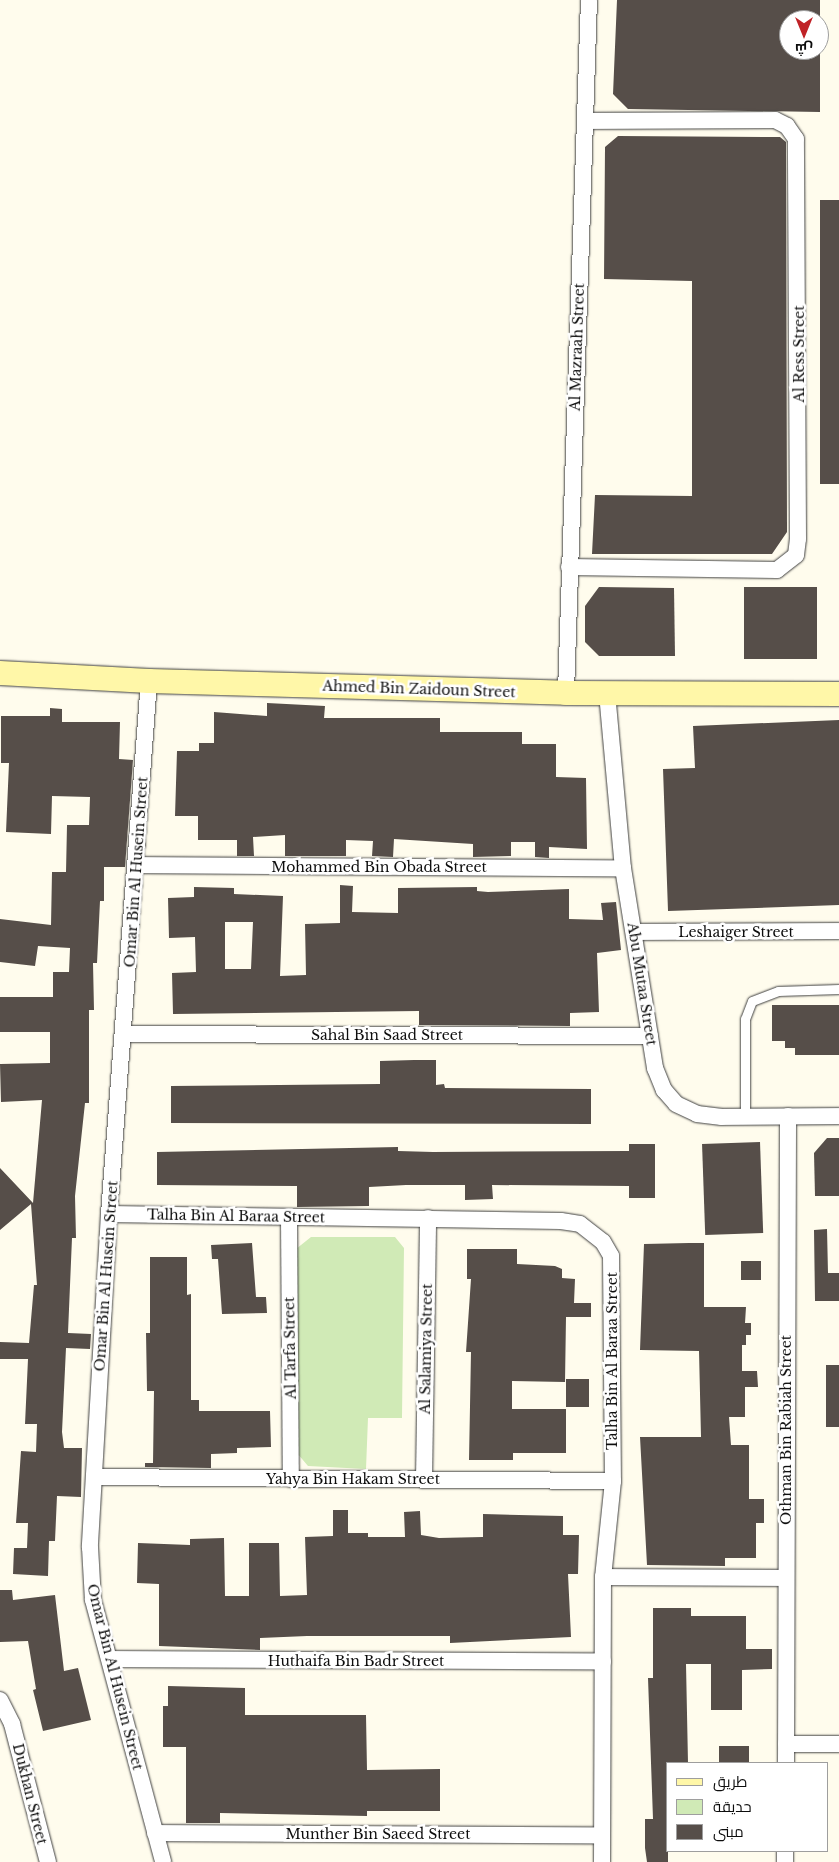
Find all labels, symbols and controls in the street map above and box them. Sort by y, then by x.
north arrow [779,10,829,60]
text: ش [795,40,813,58]
street label: Al Mazraah Street [566,283,588,411]
street label: Al Ress Street [791,305,807,403]
street label: Ahmed Bin Zaidoun Street [322,677,516,701]
street label: Omar Bin Al Husein Street [121,776,151,968]
street label: Mohammed Bin Obada Street [271,859,487,875]
street label: Abu Mutaa Street [624,921,660,1047]
street label: Leshaiger Street [678,924,794,940]
street label: Sahal Bin Saad Street [311,1027,463,1043]
street label: Omar Bin Al Husein Street [91,1180,121,1372]
street label: Talha Bin Al Baraa Street [146,1206,326,1226]
street label: Talha Bin Al Baraa Street [604,1272,620,1450]
street label: Al Salamiya Street [416,1283,436,1415]
street label: Al Tarfa Street [281,1296,299,1400]
street label: Othman Bin Rabiah Street [778,1335,794,1525]
street label: Yahya Bin Hakam Street [266,1471,440,1487]
street label: Omar Bin Al Husein Street [84,1582,146,1772]
street label: Huthaifa Bin Badr Street [268,1653,444,1669]
street label: Dukhan Street [9,1742,51,1846]
legend [666,1762,829,1852]
text: طريق [713,1772,747,1791]
text: حديقة [713,1797,752,1816]
text: مبنى [713,1822,744,1841]
street label: Munther Bin Saeed Street [285,1826,471,1842]

